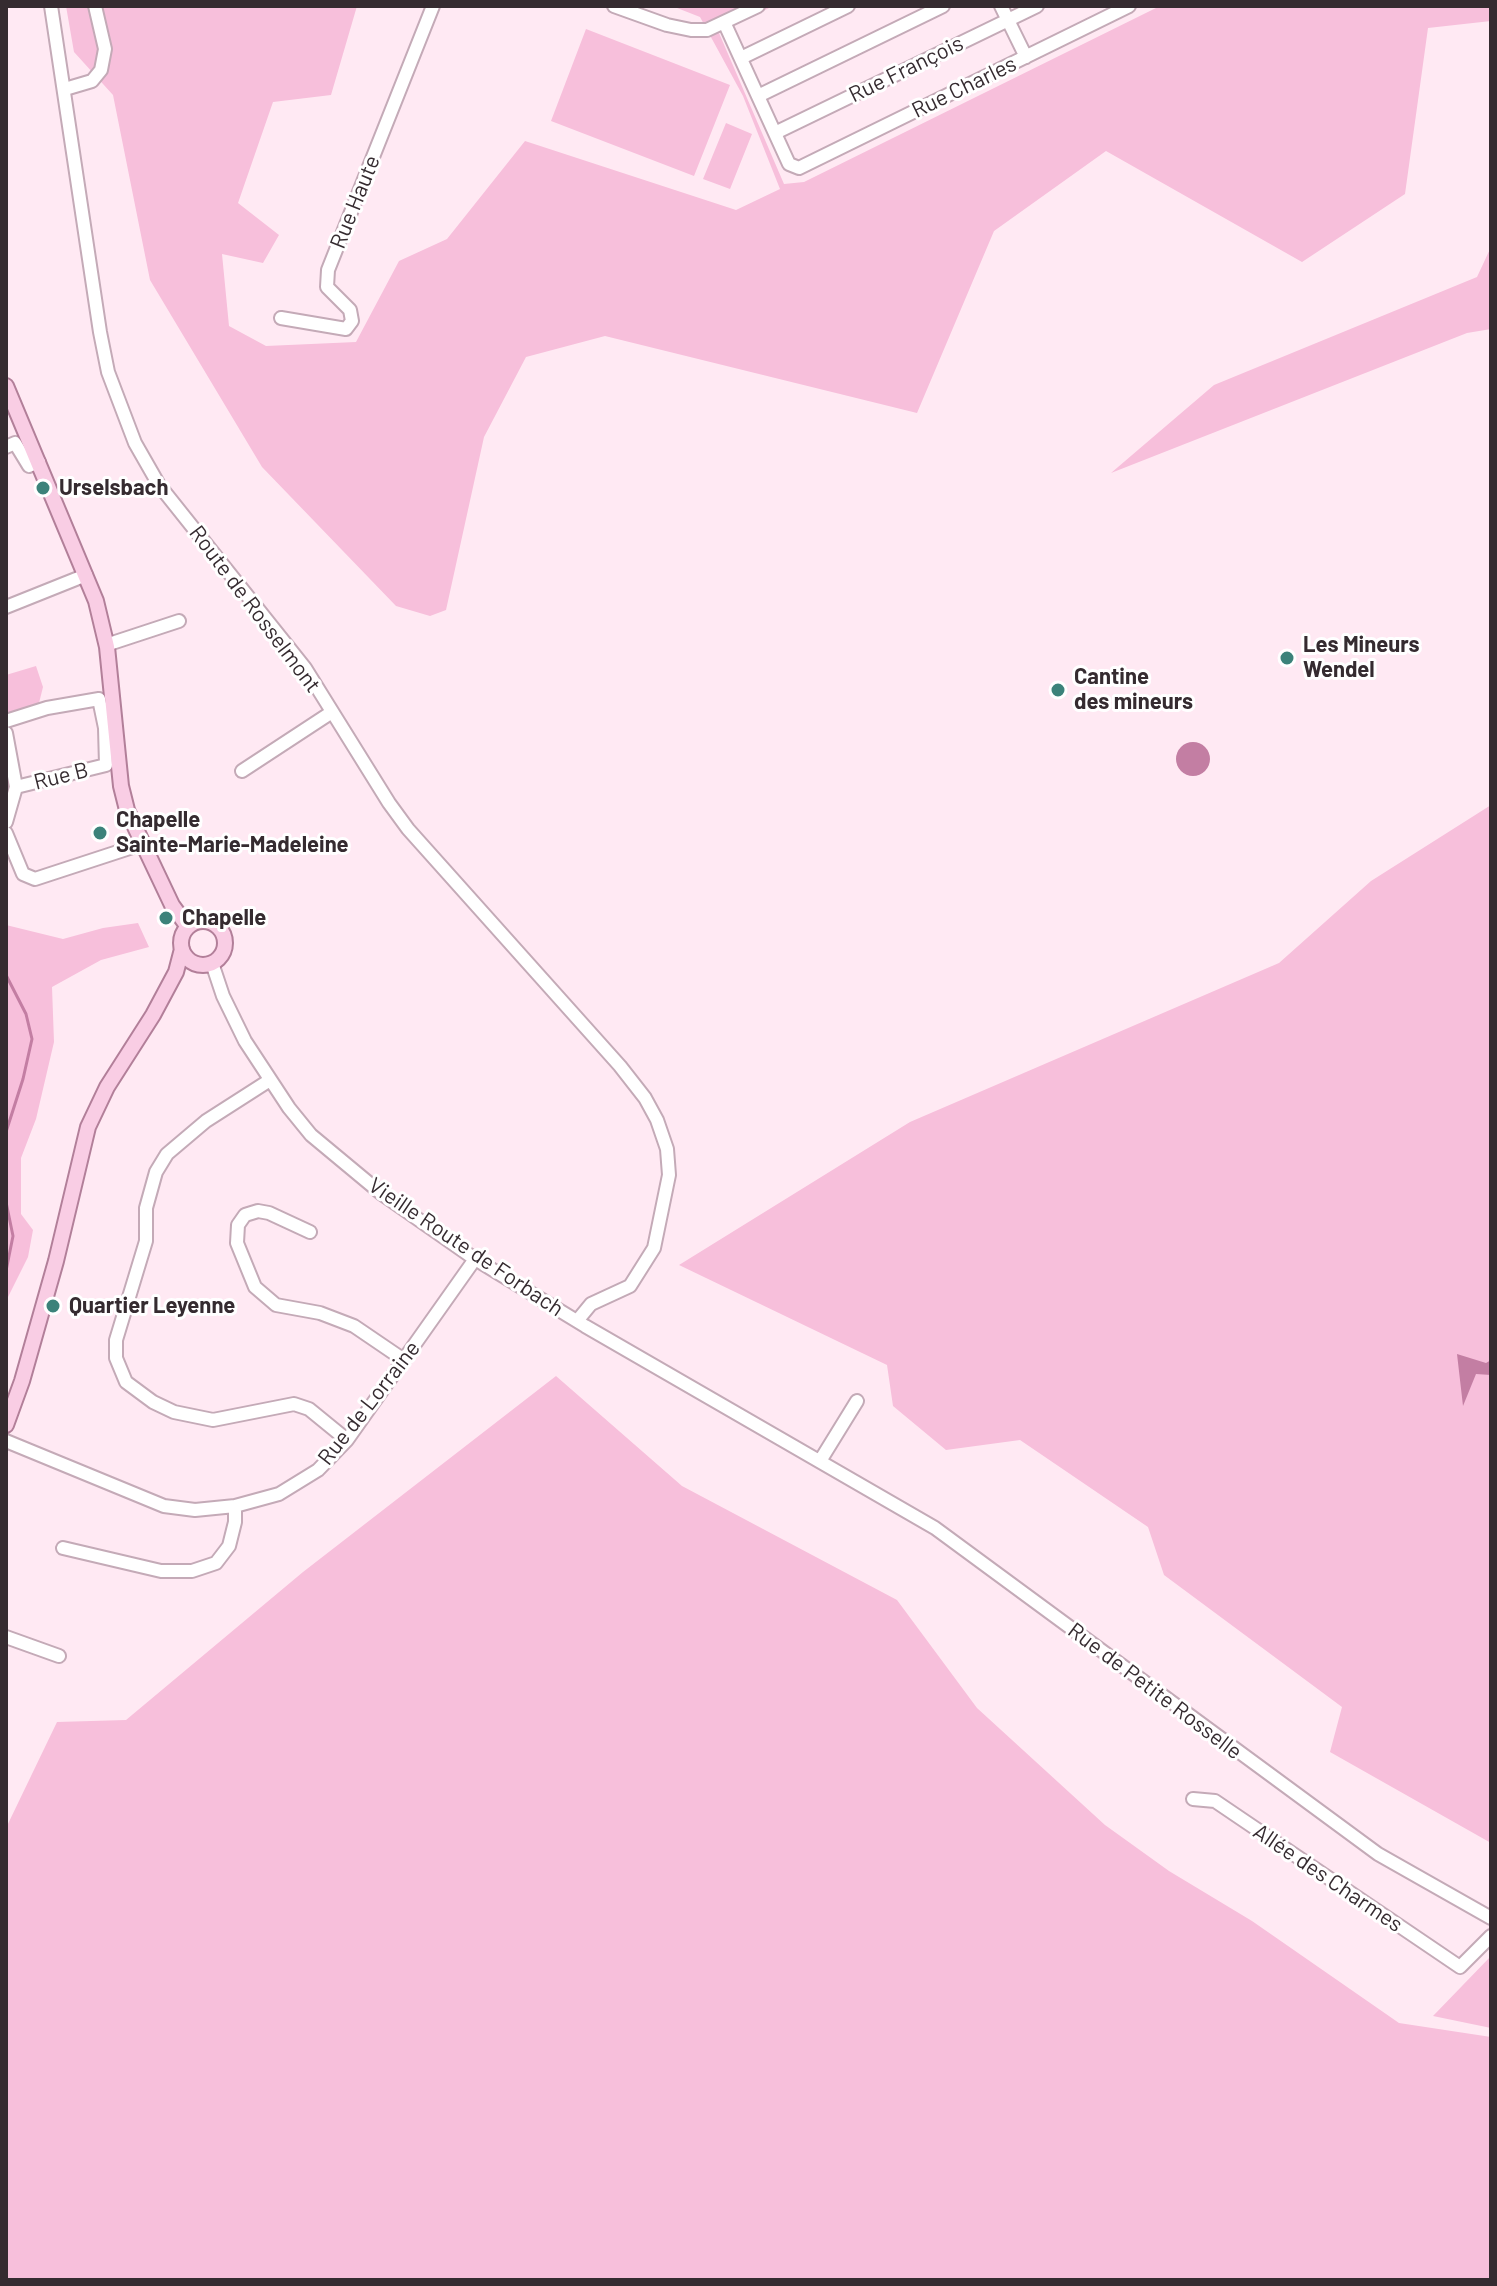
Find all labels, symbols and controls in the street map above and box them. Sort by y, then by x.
street label: Rue François [844,30,968,108]
street label: Rue Charles [907,50,1021,124]
street label: Rue Haute [324,152,386,252]
place label: Urselsbach [59,475,168,501]
marker: Urselsbach [34,479,52,497]
street label: Route de Rosselmont [184,520,326,698]
place label: Les Mineurs Wendel [1303,632,1419,684]
marker: Les Mineurs Wendel [1278,649,1296,667]
place label: Cantine des mineurs [1074,664,1193,716]
marker: Cantine des mineurs [1049,681,1067,699]
street label: Rue B [31,757,91,795]
place label: Chapelle Sainte-Marie-Madeleine [116,807,349,858]
marker: Chapelle Sainte-Marie-Madeleine [91,824,109,842]
place label: Chapelle [182,905,266,931]
marker: Chapelle [157,909,175,927]
street label: Vieille Route de Forbach [364,1172,568,1322]
place label: Quartier Leyenne [69,1293,235,1319]
marker: Quartier Leyenne [44,1297,62,1315]
street label: Rue de Lorraine [312,1336,426,1470]
street label: Rue de Petite Rosselle [1063,1617,1247,1765]
street label: Allée des Charmes [1248,1818,1408,1938]

